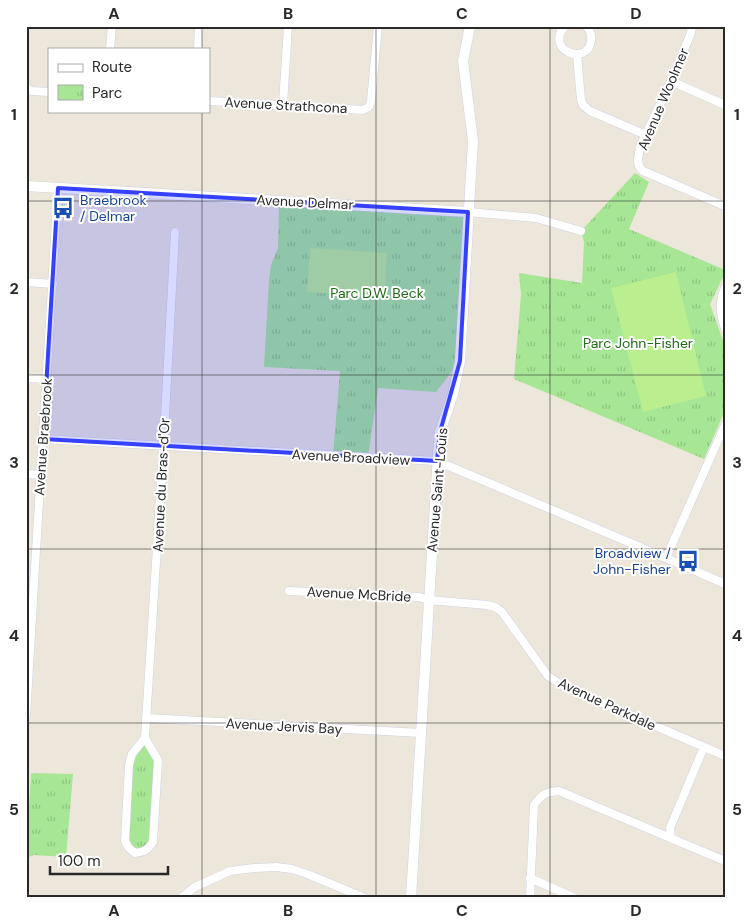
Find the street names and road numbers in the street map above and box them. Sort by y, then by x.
street label: Avenue Woolmer [633,45,693,153]
street label: Avenue Strathcona [224,93,348,117]
street label: Avenue Delmar [256,190,354,214]
street label: Avenue Braebrook [30,378,56,496]
street label: Avenue du Bras-d'Or [148,417,174,553]
street label: Avenue Saint-Louis [423,427,451,553]
street label: Avenue Broadview [291,445,411,469]
street label: Avenue McBride [306,582,412,606]
street label: Avenue Parkdale [555,673,659,735]
street label: Avenue Jervis Bay [225,714,343,738]

